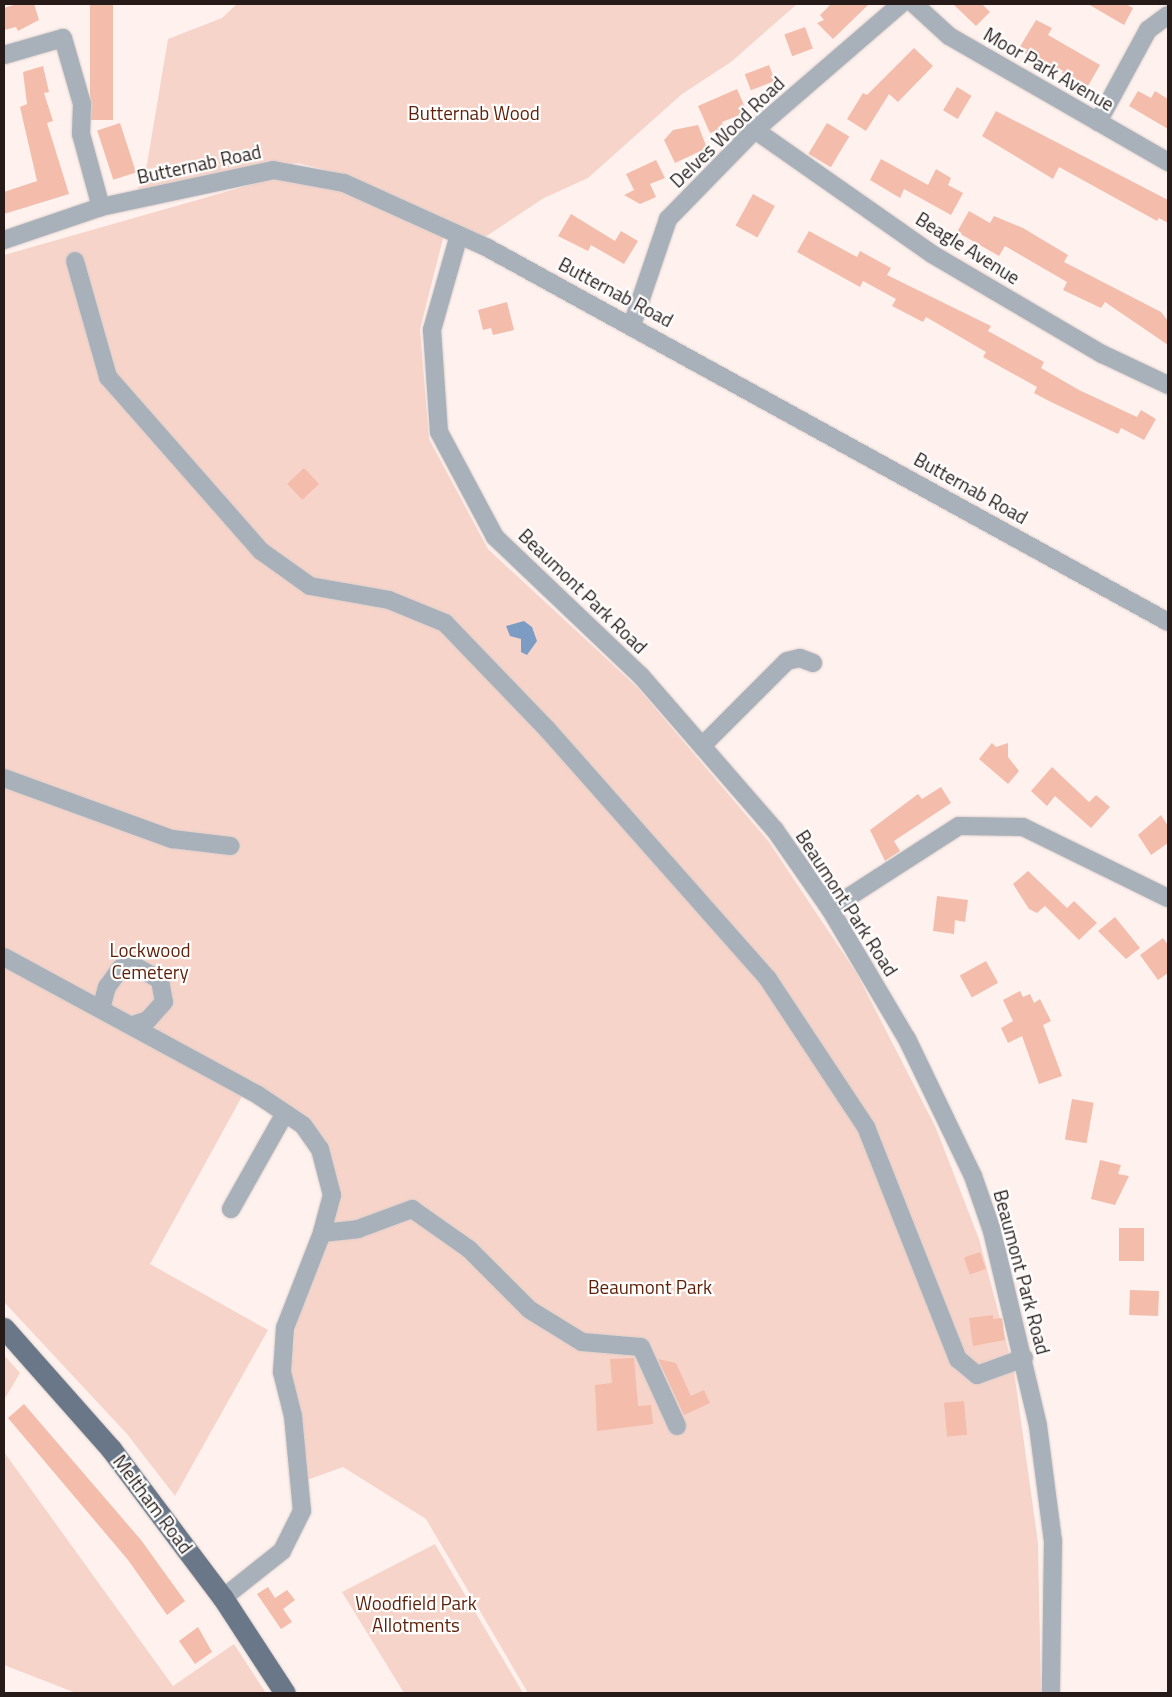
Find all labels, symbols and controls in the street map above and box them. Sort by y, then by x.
street label: Moor Park Avenue [980,22,1118,116]
street label: Delves Wood Road [665,72,789,192]
park label: Butternab Wood [408,102,540,124]
street label: Butternab Road [135,140,263,188]
street label: Beagle Avenue [912,207,1024,289]
street label: Butternab Road [555,252,677,332]
street label: Butternab Road [910,447,1032,529]
street label: Beaumont Park Road [514,524,652,658]
street label: Beaumont Park Road [791,826,903,980]
park label: Lockwood Cemetery [110,939,190,983]
street label: Beaumont Park Road [989,1187,1055,1357]
park label: Beaumont Park [588,1276,712,1298]
street label: Meltham Road [109,1450,197,1558]
park label: Woodfield Park Allotments [355,1592,477,1636]

